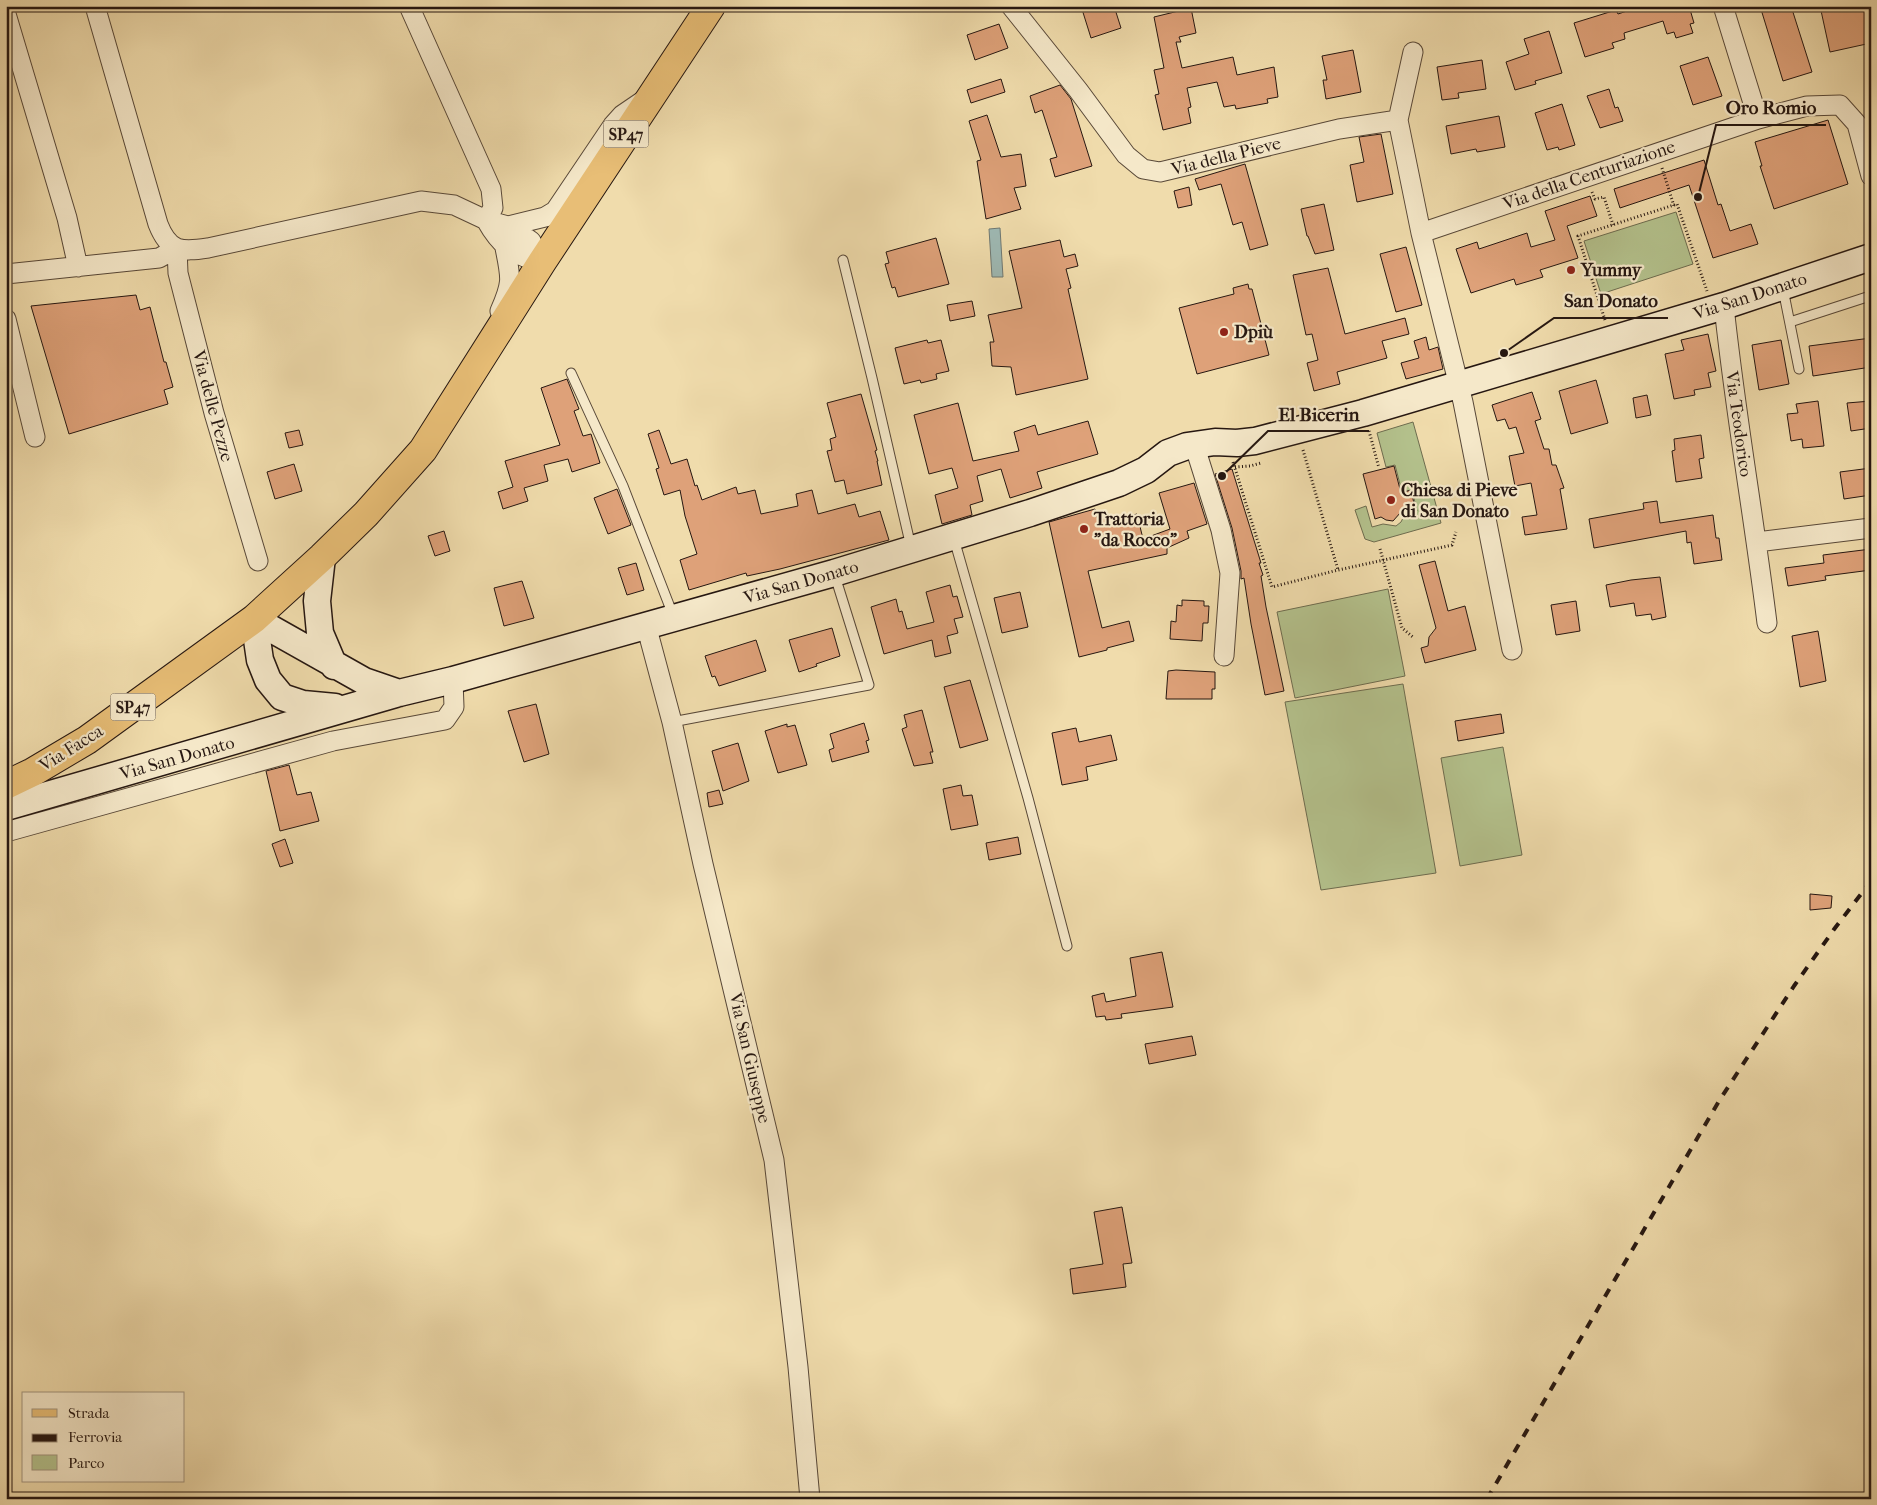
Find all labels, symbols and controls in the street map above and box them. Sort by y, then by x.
callout: Oro Romio [1716,91,1826,125]
text: Oro Romio [1726,97,1817,119]
road number: SP47 [604,120,648,148]
street label: Via della Pieve [1168,133,1283,180]
street label: Via della Centuriazione [1499,136,1678,215]
place label: Yummy [1580,260,1643,281]
marker: Yummy [1565,264,1577,276]
street label: Via San Donato [1690,268,1810,325]
callout: San Donato [1554,284,1668,318]
text: San Donato [1564,290,1658,312]
place label: Dpiù [1234,322,1274,343]
marker: Dpiù [1218,326,1230,338]
street label: Via delle Pezze [187,347,238,464]
street label: Via Teodorico [1721,369,1756,478]
callout: El Bicerin [1268,397,1369,431]
text: El Bicerin [1278,404,1361,426]
place label: Chiesa di Pieve di San Donato [1401,480,1518,522]
marker: Chiesa di Pieve di San Donato [1385,494,1397,506]
place label: Trattoria "da Rocco" [1093,509,1177,551]
marker: Trattoria "da Rocco" [1078,523,1090,535]
street label: Via San Donato [740,556,861,609]
road number: SP47 [110,694,156,720]
street label: Via Facca [35,720,108,777]
street label: Via San Donato [116,732,237,785]
street label: Via San Giuseppe [724,990,775,1125]
legend [22,1392,185,1482]
text: Strada [68,1404,111,1422]
text: Ferrovia [68,1428,123,1446]
text: Parco [68,1454,105,1472]

